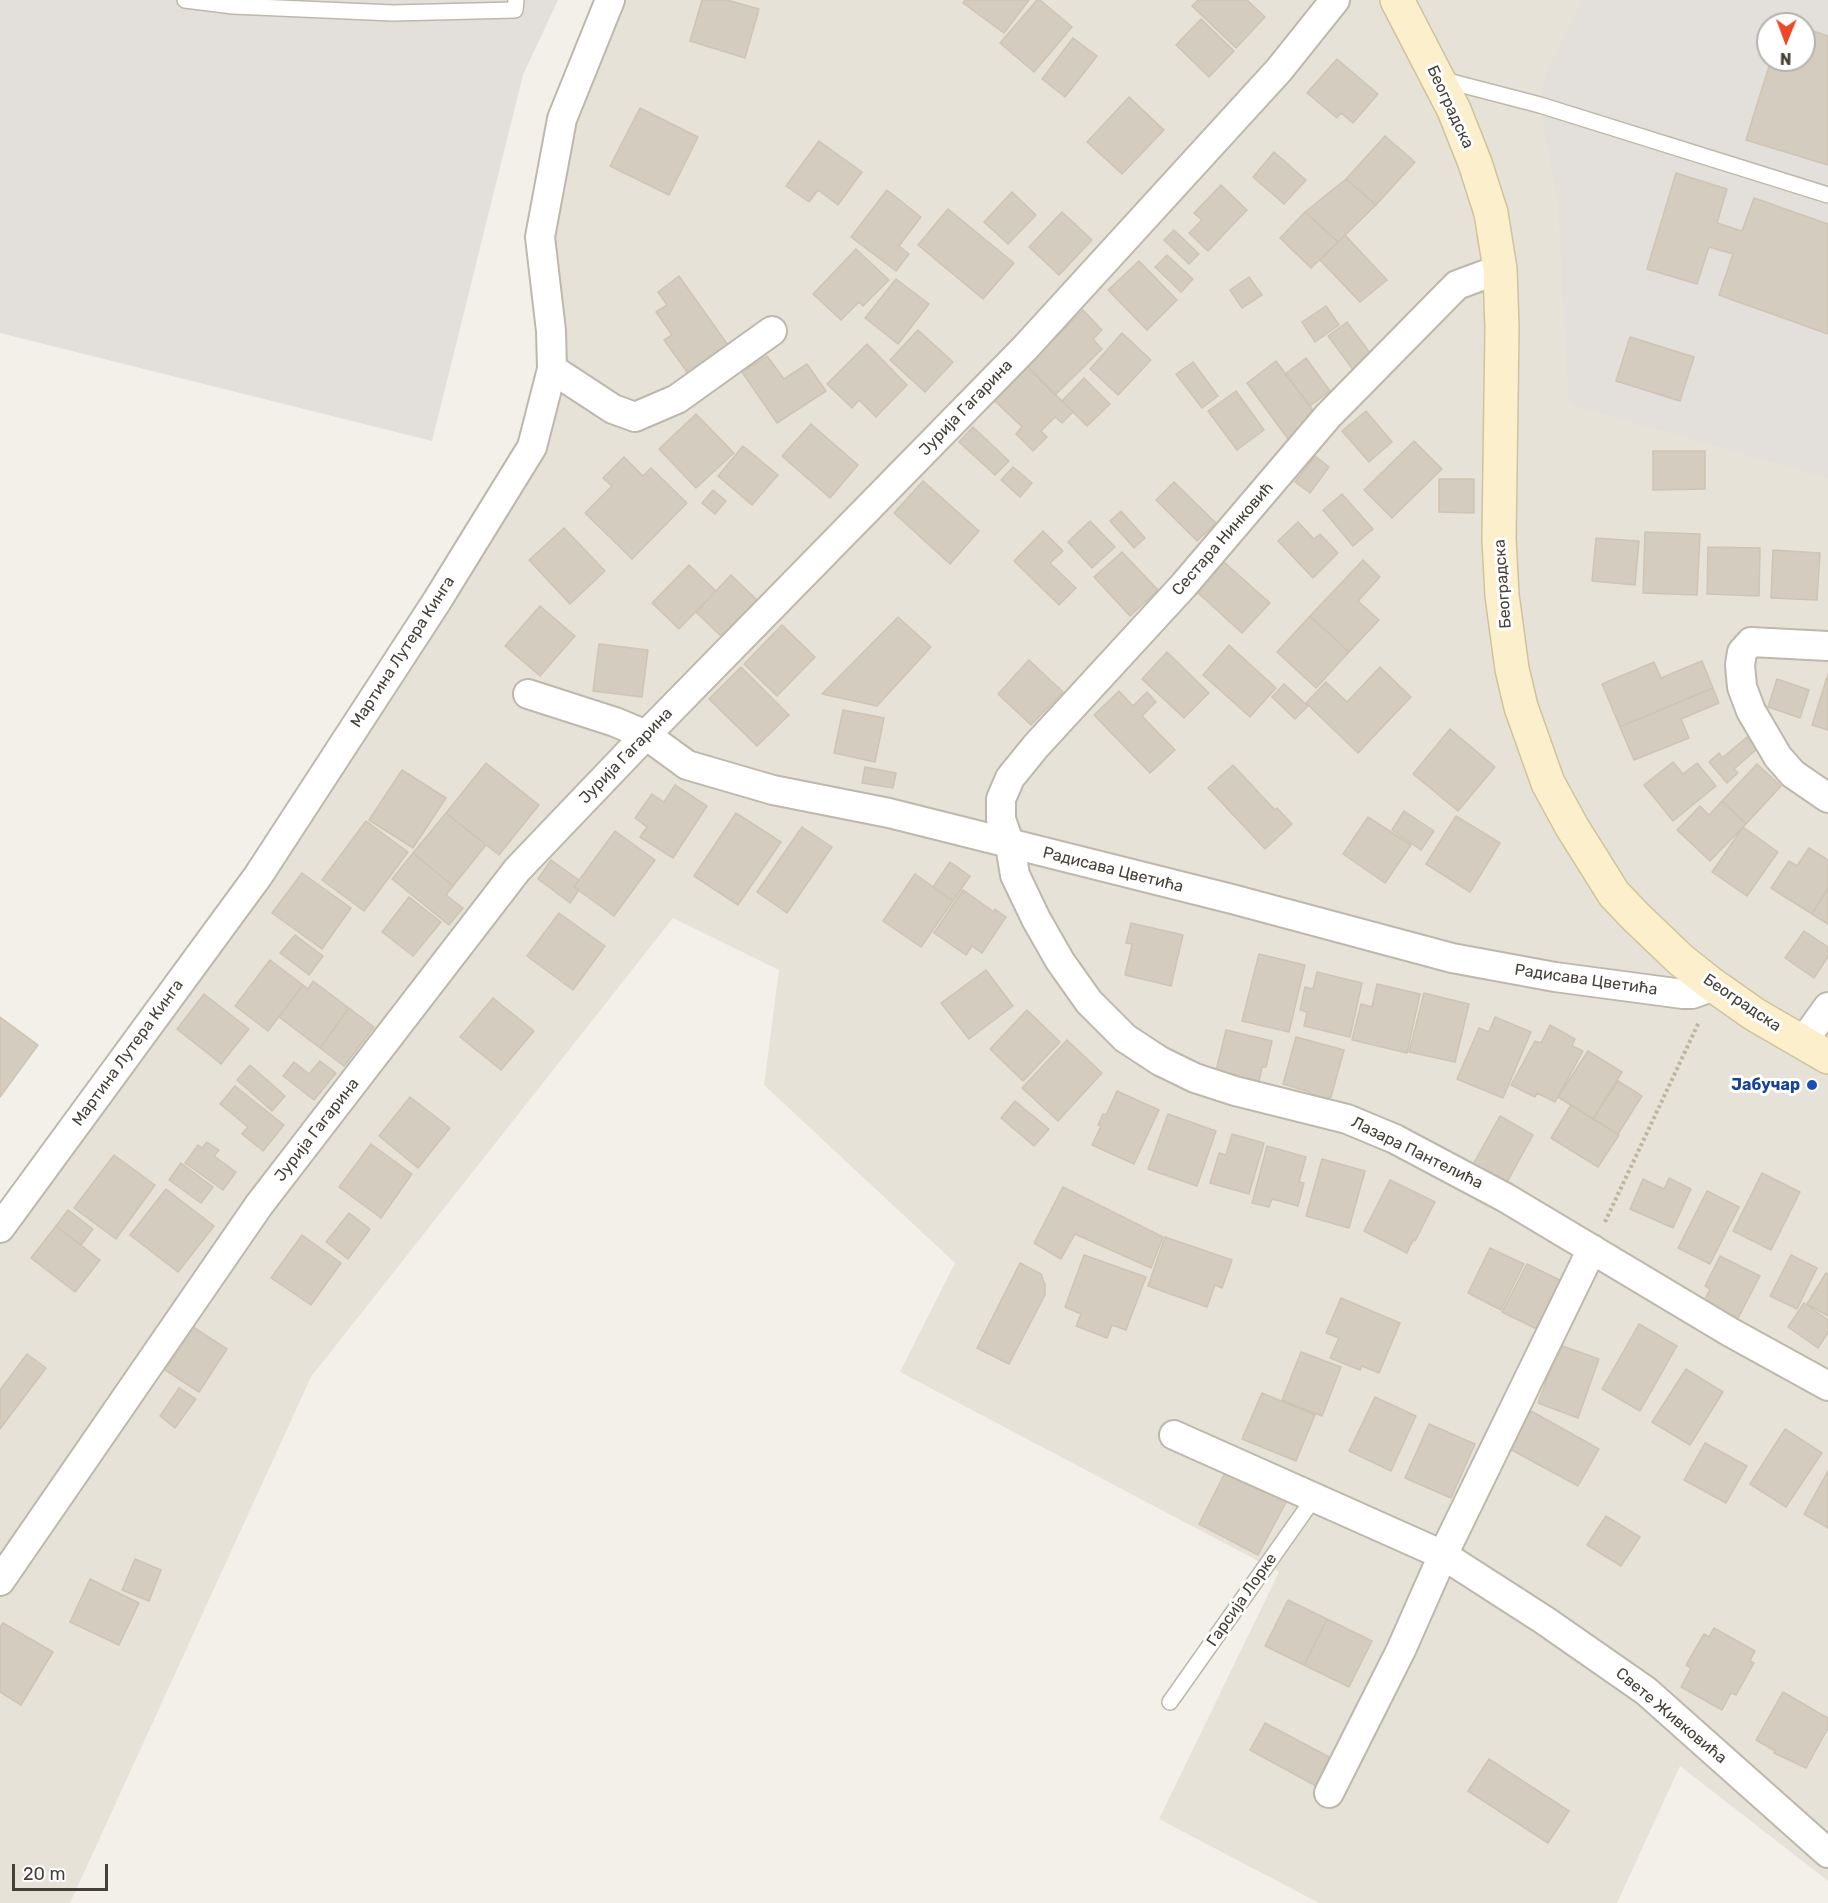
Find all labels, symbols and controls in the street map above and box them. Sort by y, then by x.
north arrow [1756,12,1816,72]
text: N [1780,49,1792,68]
street label: Београдска [1422,62,1478,152]
street label: Јурија Гагарина [915,356,1017,460]
street label: Сестара Нинковић [1168,478,1278,600]
street label: Београдска [1490,539,1516,629]
street label: Мартина Лутера Кинга [347,573,459,731]
street label: Јурија Гагарина [575,704,677,808]
street label: Радисава Цветића [1041,843,1185,897]
street label: Радисава Цветића [1513,960,1659,1000]
street label: Београдска [1700,970,1784,1036]
street label: Мартина Лутера Кинга [68,976,188,1130]
street label: Јурија Гагарина [271,1075,363,1185]
place label: Јабучар [1731,1075,1800,1095]
marker: Јабучар [1805,1078,1819,1092]
street label: Лазара Пантелића [1348,1113,1486,1193]
street label: Гарсија Лорке [1203,1550,1281,1650]
street label: Свете Живковића [1612,1664,1730,1768]
scale bar [15,1852,111,1890]
text: 20 m [23,1863,65,1885]

